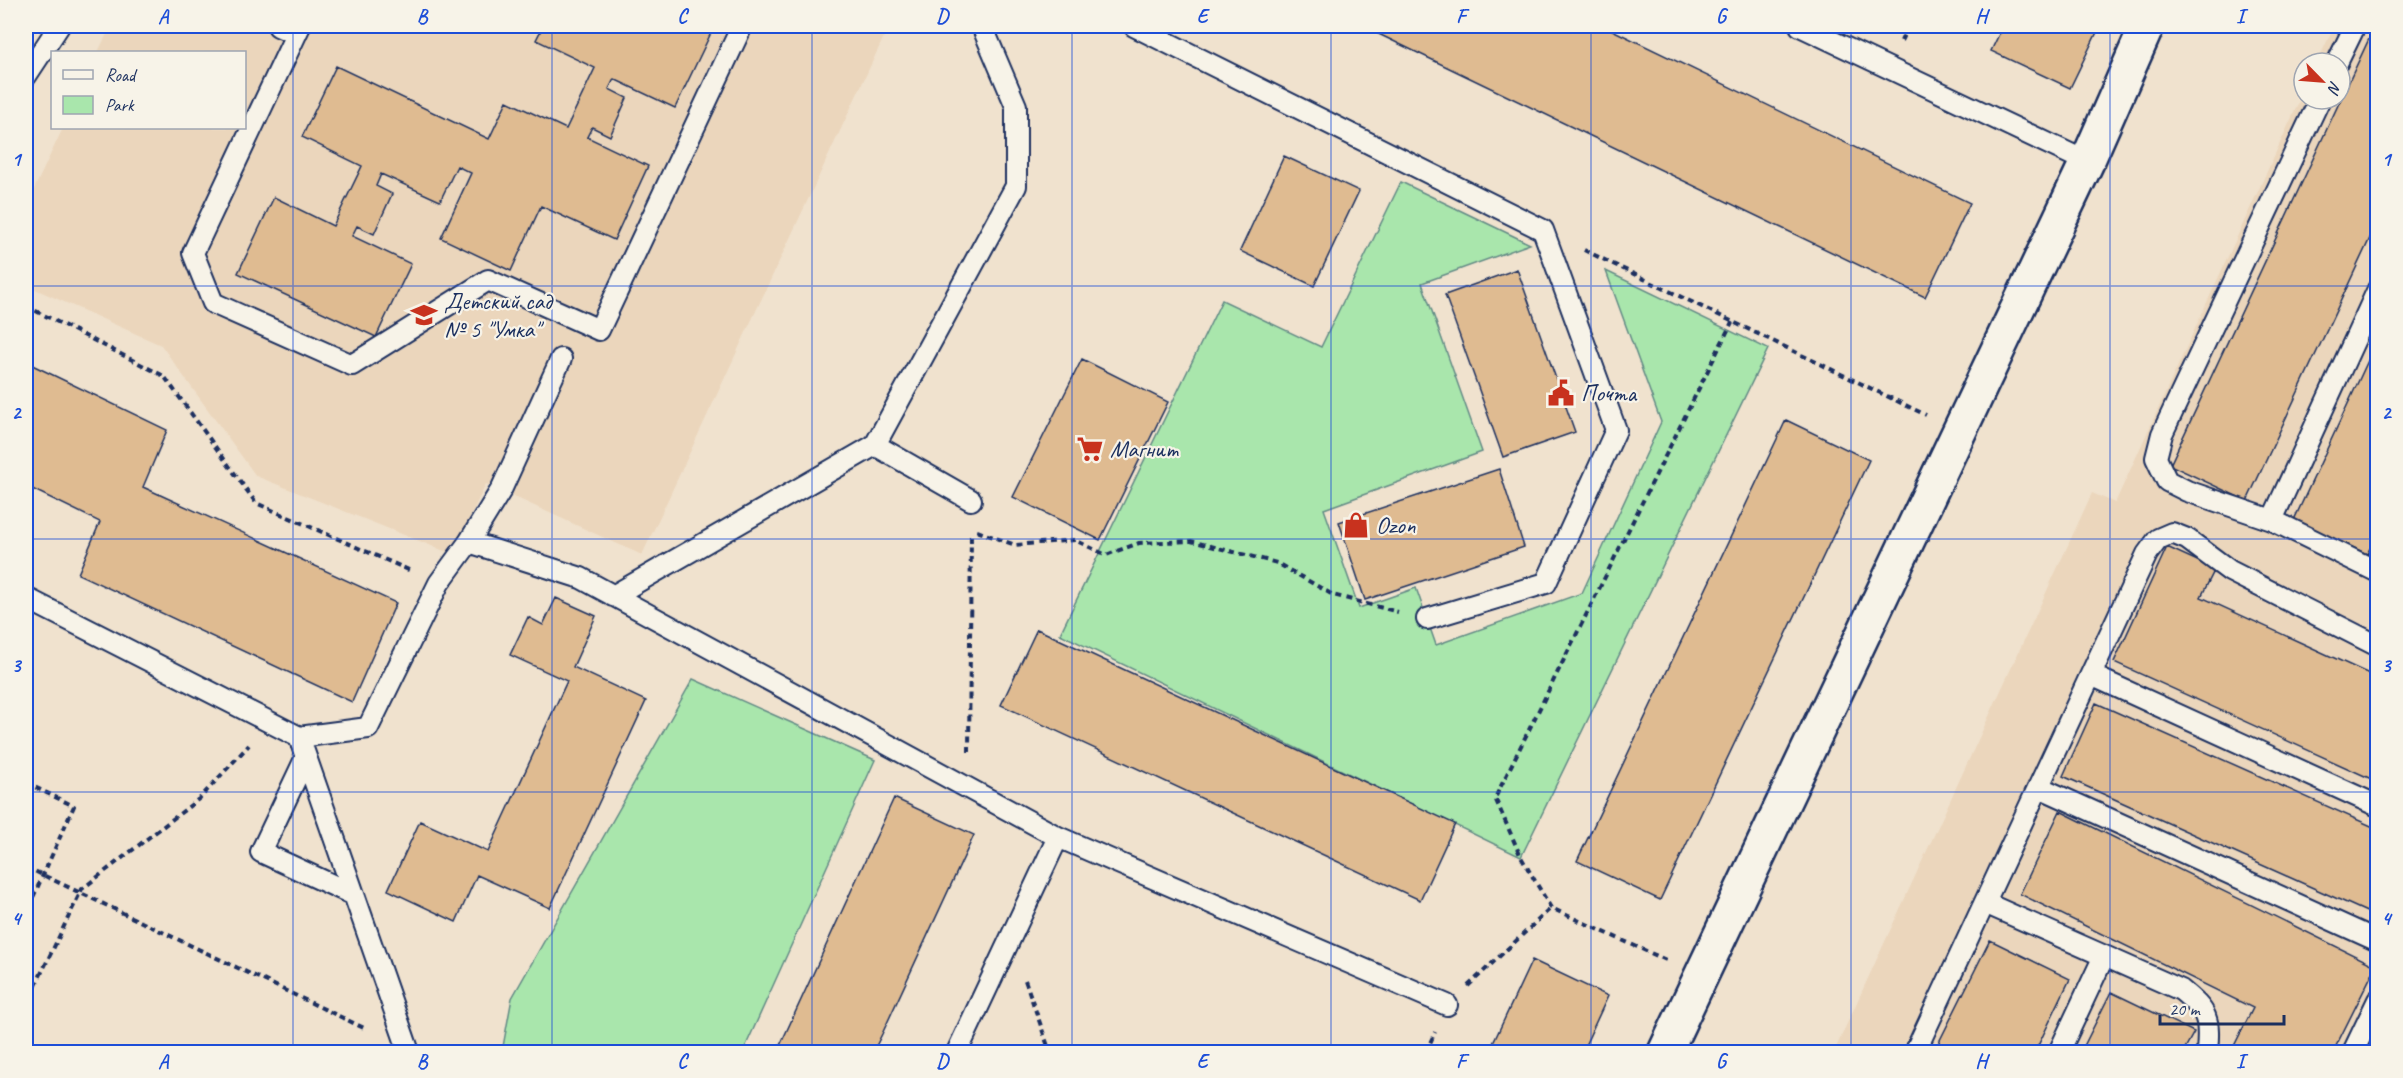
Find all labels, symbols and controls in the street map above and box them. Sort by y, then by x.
text: A [158,4,170,29]
text: B [417,4,429,29]
text: C [677,4,689,29]
text: D [936,4,950,29]
text: E [1197,4,1211,29]
text: F [1456,4,1470,29]
text: G [1716,4,1729,29]
text: H [1975,4,1990,29]
text: I [2236,4,2249,29]
legend [51,51,246,129]
north arrow [2292,51,2352,111]
text: Road [105,64,138,86]
text: N [2322,78,2346,98]
text: Park [105,94,135,116]
text: 1 [12,147,23,172]
text: 1 [2382,147,2393,172]
place label: Детский сад № 5 "Умка" [444,286,554,344]
school or university icon: Детский сад № 5 "Умка" [409,300,439,330]
public building icon: Почта [1546,378,1576,408]
place label: Почта [1581,378,1638,408]
text: 2 [12,400,23,425]
text: 2 [2382,400,2393,425]
supermarket icon: Магнит [1075,434,1105,464]
place label: Магнит [1110,434,1179,464]
shop icon: Ozon [1341,510,1371,540]
place label: Ozon [1376,510,1416,540]
text: 3 [12,653,23,678]
text: 3 [2382,653,2393,678]
text: 4 [12,906,24,931]
text: 4 [2382,906,2394,931]
scale bar [2160,988,2284,1026]
text: 20 m [2169,998,2202,1020]
text: A [158,1049,170,1074]
text: B [417,1049,429,1074]
text: C [677,1049,689,1074]
text: D [936,1049,950,1074]
text: E [1197,1049,1211,1074]
text: F [1456,1049,1470,1074]
text: G [1716,1049,1729,1074]
text: H [1975,1049,1990,1074]
text: I [2236,1049,2249,1074]

